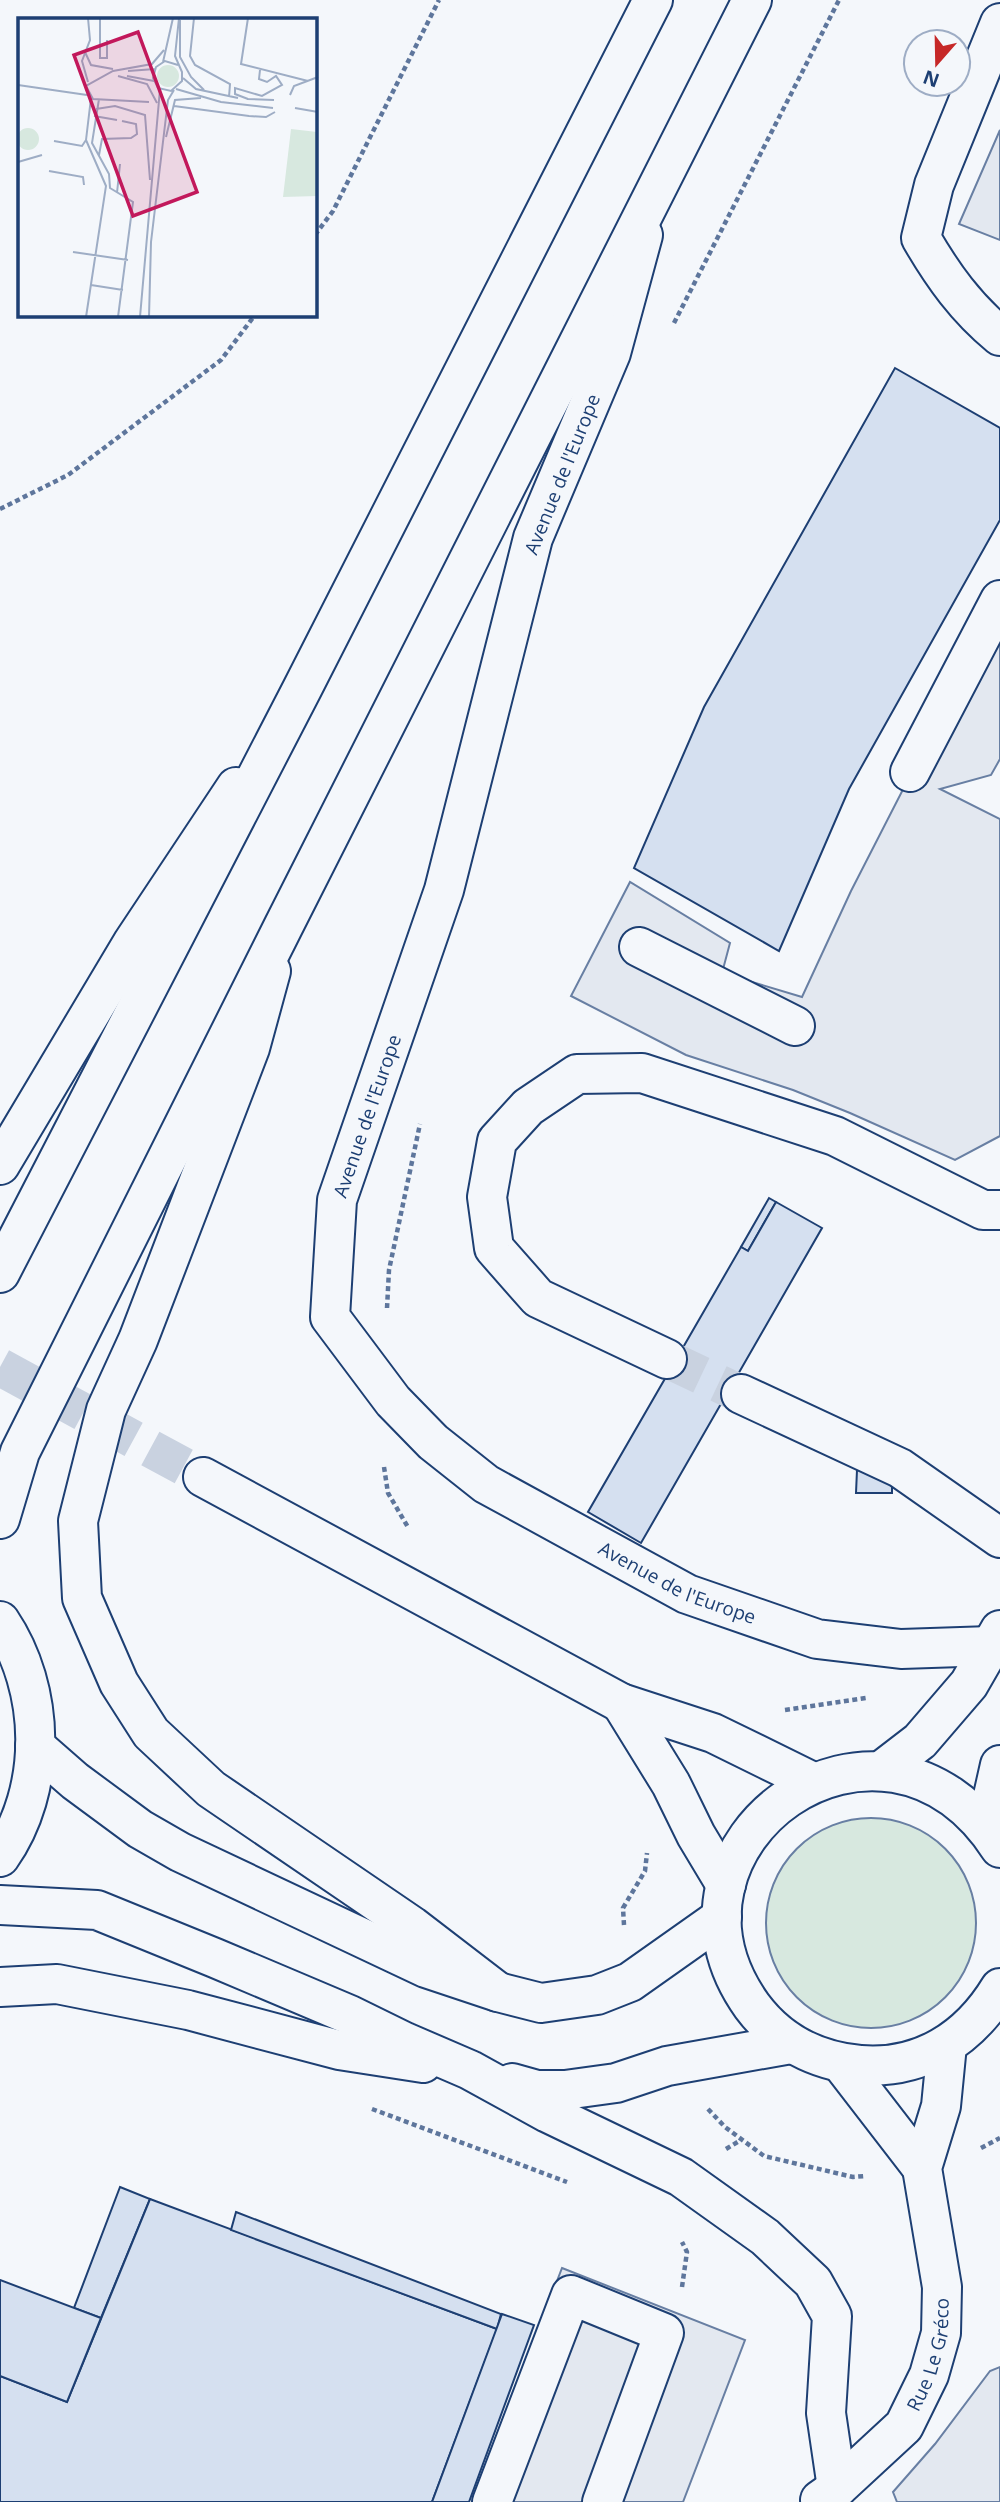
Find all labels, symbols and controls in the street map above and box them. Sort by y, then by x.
inset map [18,18,317,317]
north arrow [902,28,972,98]
text: N [919,64,943,94]
street label: Avenue de l'Europe [518,390,606,558]
street label: Avenue de l'Europe [327,1031,407,1201]
street label: Avenue de l'Europe [594,1535,759,1630]
street label: Rue Le Gréco [900,2298,955,2415]

